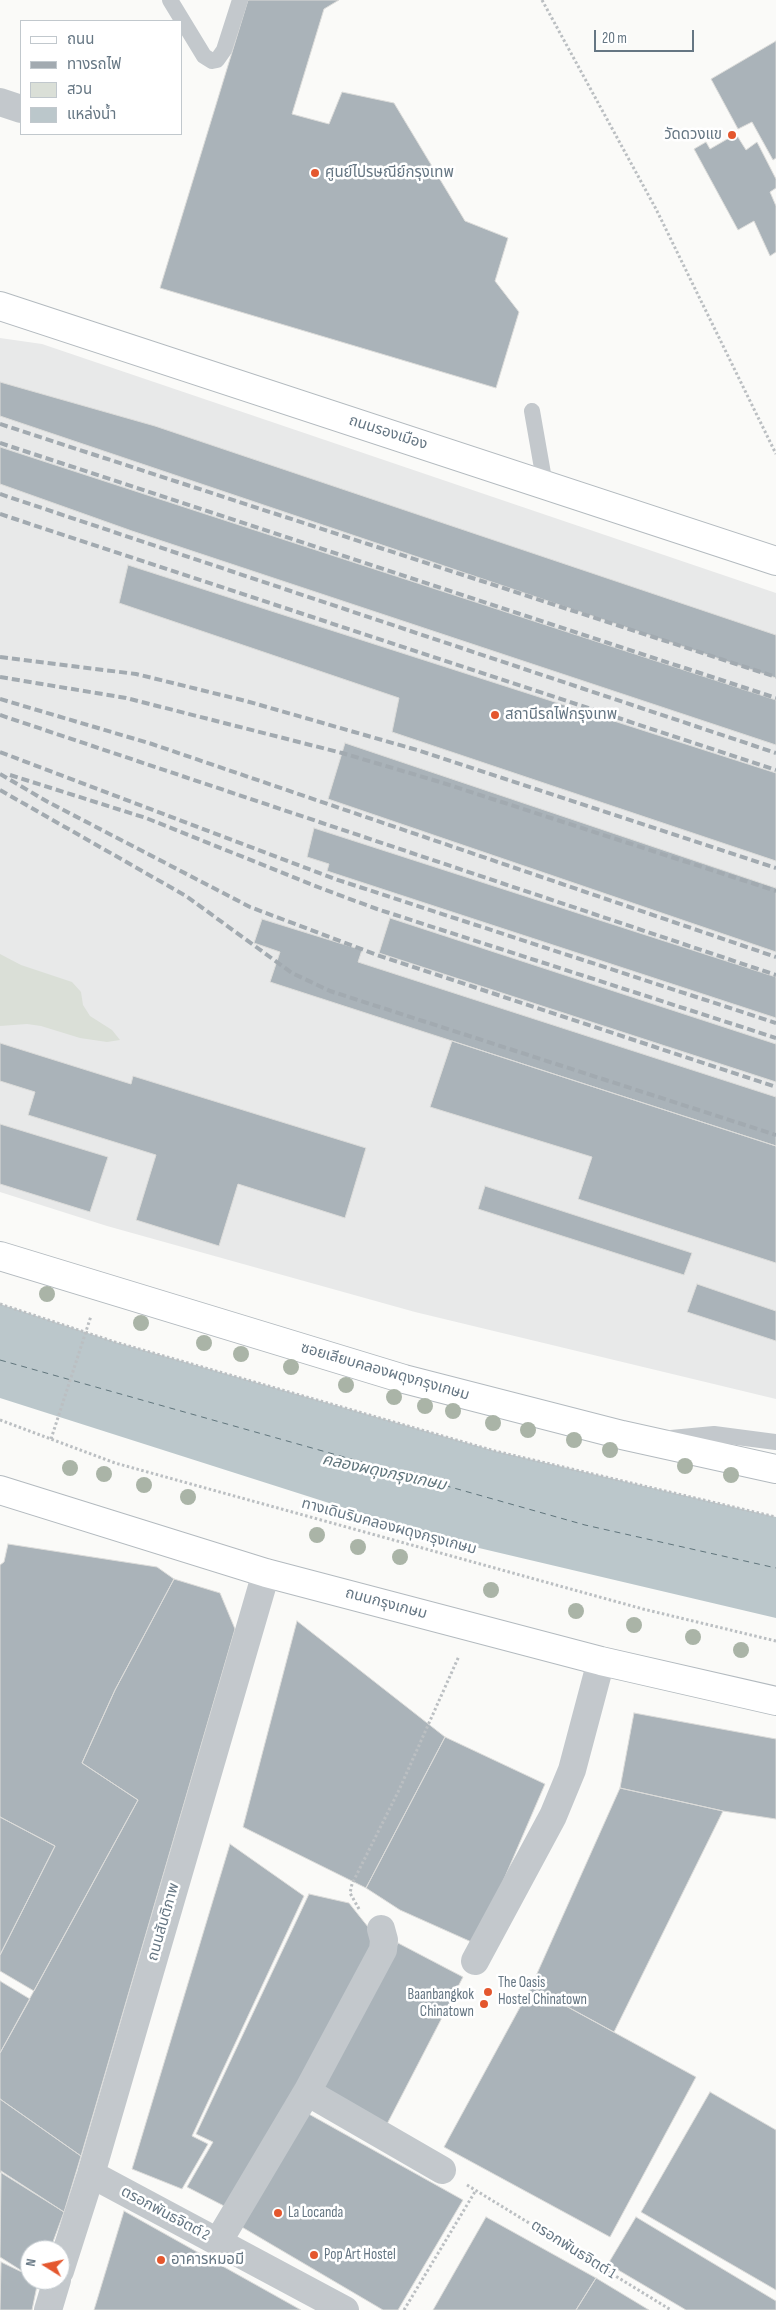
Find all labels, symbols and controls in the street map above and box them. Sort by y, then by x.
legend [20,20,182,135]
scale bar [596,20,696,52]
text: 20 m [602,29,627,48]
text: ถนน [67,30,94,49]
text: ทางรถไฟ [67,55,121,74]
text: สวน [67,80,92,99]
text: แหล่งน้ำ [67,105,116,124]
place label: วัดดวงแข [664,126,722,144]
marker: วัดดวงแข [726,129,738,141]
place label: ศูนย์ไปรษณีย์กรุงเทพ [325,164,454,182]
marker: ศูนย์ไปรษณีย์กรุงเทพ [309,167,321,179]
street label: ถนนรองเมือง [346,412,430,454]
place label: สถานีรถไฟกรุงเทพ [505,706,617,724]
marker: สถานีรถไฟกรุงเทพ [489,709,501,721]
street label: ซอยเลียบคลองผดุงกรุงเกษม [299,1339,471,1405]
water label: คลองผดุงกรุงเกษม [320,1451,448,1495]
street label: ทางเดินริมคลองผดุงกรุงเกษม [299,1495,479,1559]
street label: ถนนกรุงเกษม [343,1584,429,1624]
street label: ถนนสันติภาพ [144,1881,184,1963]
place label: The Oasis Hostel Chinatown [498,1974,587,2009]
place label: Baanbangkok Chinatown [407,1986,474,2021]
marker: The Oasis Hostel Chinatown [482,1986,494,1998]
marker: Baanbangkok Chinatown [478,1998,490,2010]
street label: ตรอกพันธจิตต์ 2 [118,2183,212,2245]
place label: La Locanda [288,2204,343,2222]
marker: La Locanda [272,2207,284,2219]
street label: ตรอกพันธจิตต์ 1 [527,2217,619,2283]
north arrow [20,2240,70,2290]
place label: Pop Art Hostel [324,2246,396,2264]
marker: Pop Art Hostel [308,2249,320,2261]
place label: อาคารหมอมี [171,2251,244,2269]
marker: อาคารหมอมี [155,2254,167,2266]
text: N [22,2257,40,2268]

